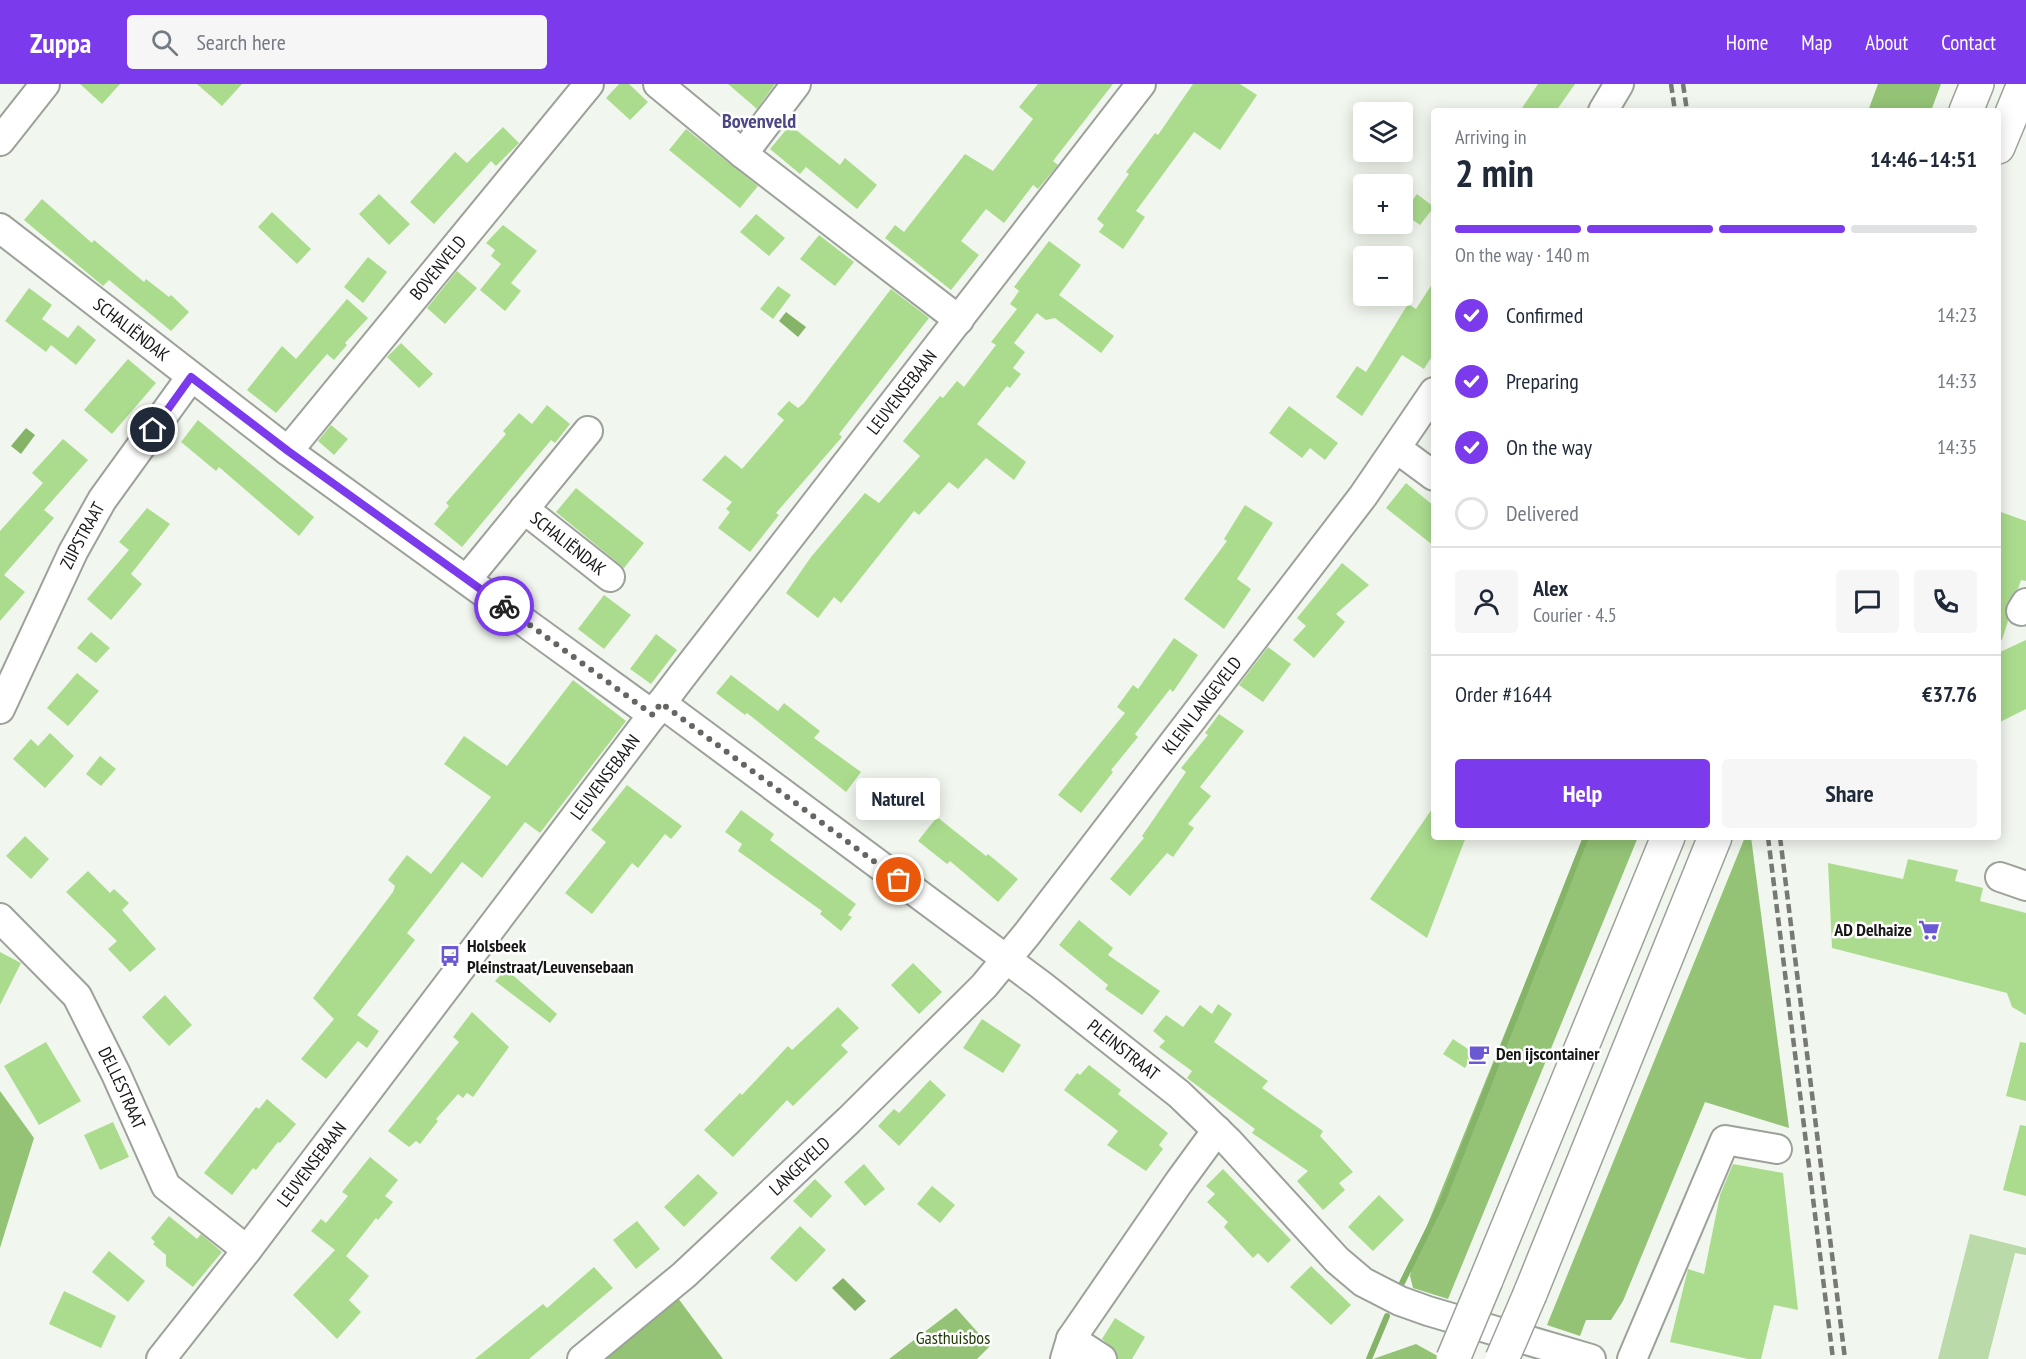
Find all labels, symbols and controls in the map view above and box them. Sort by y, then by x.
search box [127,15,547,69]
text: Zuppa [30,24,91,61]
icon: search [148,26,181,59]
text: Search here [196,28,286,56]
text: Home [1726,29,1768,56]
text: Map [1801,29,1832,56]
text: About [1865,29,1908,56]
text: Contact [1941,29,1996,56]
map controls [1353,102,1413,306]
button: layers [1353,102,1413,162]
district label: Bovenveld [722,108,796,134]
text: Arriving in [1455,124,1527,150]
text: 14:46–14:51 [1870,145,1977,173]
text: 2 min [1455,147,1534,198]
button: + [1353,174,1413,234]
street label: BOVENVELD [405,230,471,304]
text: On the way · 140 m [1455,242,1590,268]
button: − [1353,246,1413,306]
street label: SCHALIËNDAK [89,293,174,366]
icon: check [1455,299,1488,332]
text: Confirmed [1506,301,1583,329]
text: 14:23 [1937,302,1977,328]
street label: LEUVENSEBAAN [862,345,942,439]
icon: check [1455,365,1488,398]
text: Preparing [1506,367,1579,395]
text: 14:33 [1937,368,1977,394]
pin [127,404,178,455]
icon: home [136,413,169,446]
icon: check [1455,431,1488,464]
text: On the way [1506,433,1592,461]
text: 14:35 [1937,434,1977,460]
street label: ZIJPSTRAAT [55,498,109,572]
text: Delivered [1506,499,1579,527]
street label: SCHALIËNDAK [526,506,611,580]
button: person [1455,570,1518,633]
button: chat [1836,570,1899,633]
button: phone [1914,570,1977,633]
text: Alex [1533,574,1568,602]
courier [474,576,534,636]
icon: bike [488,590,521,623]
text: Courier · 4.5 [1533,602,1617,628]
street label: KLEIN LANGEVELD [1157,652,1247,759]
text: Order #1644 [1455,680,1552,708]
text: €37.76 [1922,680,1977,708]
street label: LEUVENSEBAAN [565,730,645,824]
button: Help [1455,759,1710,828]
button: Share [1722,759,1977,828]
callout: Naturel [857,778,941,820]
text: Naturel [871,786,925,812]
pin [873,854,924,905]
icon: bag [882,863,915,896]
place label: AD Delhaize [1833,918,1912,941]
supermarket icon: AD Delhaize [1917,918,1941,942]
place label: Holsbeek Pleinstraat/Leuvensebaan [467,934,634,978]
bus stop icon: Holsbeek Pleinstraat/Leuvensebaan [438,944,462,968]
street label: PLEINSTRAAT [1083,1014,1164,1085]
cafe icon: Den ijscontainer [1467,1042,1491,1066]
place label: Den ijscontainer [1496,1042,1600,1065]
street label: DELLESTRAAT [93,1043,151,1133]
street label: LEUVENSEBAAN [272,1117,351,1212]
street label: LANGEVELD [764,1132,835,1200]
park label: Gasthuisbos [916,1326,990,1349]

